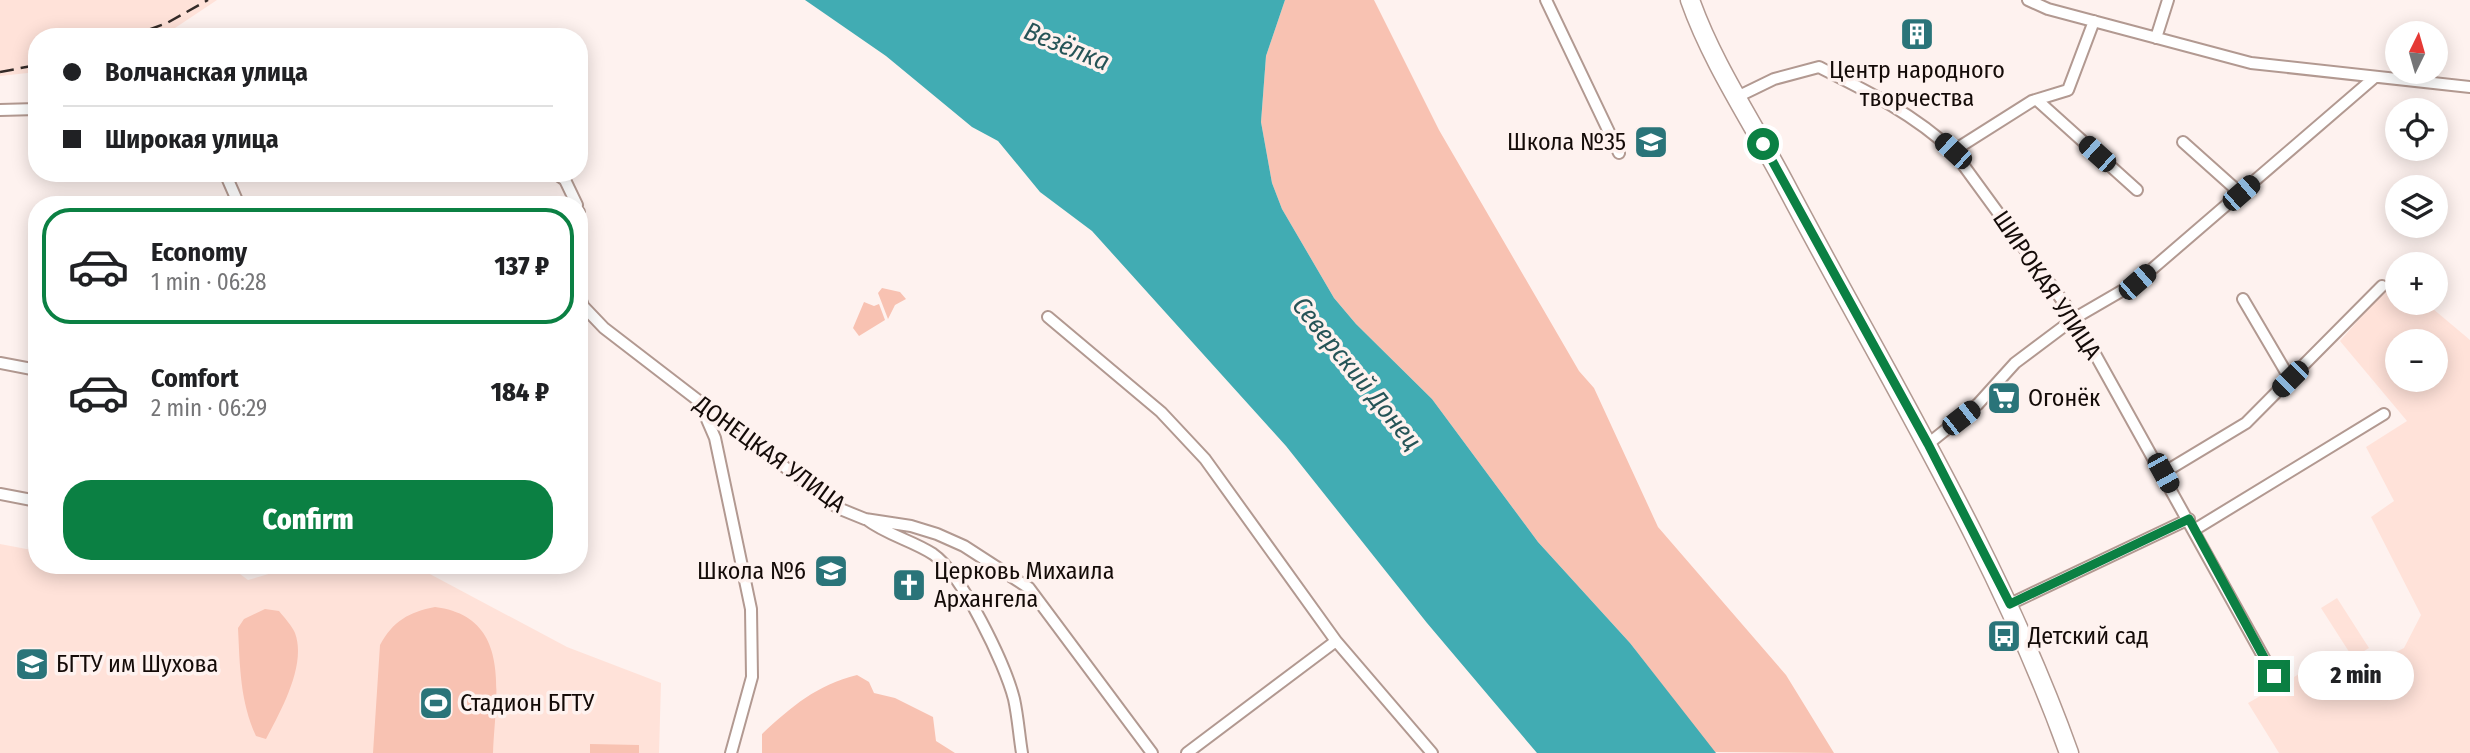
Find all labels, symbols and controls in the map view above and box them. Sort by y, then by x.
water label: Везёлка [1020,15,1114,78]
building icon: Центр народного творчества [1898,15,1936,53]
north arrow [2385,21,2448,84]
map controls [2385,21,2448,392]
place label: Центр народного творчества [1829,56,2005,112]
text: Волчанская улица [105,57,308,88]
button: locate [2385,98,2448,161]
school or university icon: Школа №35 [1632,123,1670,161]
text: Широкая улица [105,124,279,155]
place label: Школа №35 [1507,128,1626,156]
route start [1747,128,1779,160]
car [1931,129,1976,173]
car [2075,132,2120,176]
car [2219,171,2264,215]
button: layers [2385,175,2448,238]
street label: ШИРОКАЯ УЛИЦА [1987,205,2107,365]
icon: car [67,235,130,298]
text: Economy [151,237,247,268]
text: 137 ₽ [495,251,549,282]
button: + [2385,252,2448,315]
car [2115,260,2160,304]
text: 1 min · 06:28 [151,268,267,296]
water label: Северский Донец [1286,291,1428,456]
button: − [2385,329,2448,392]
car [2268,357,2313,401]
icon: car [67,361,130,424]
text: Comfort [151,363,239,394]
text: 184 ₽ [491,377,549,408]
supermarket icon: Огонёк [1985,379,2023,417]
place label: Огонёк [2028,384,2101,412]
street label: ДОНЕЦКАЯ УЛИЦА [688,389,851,518]
text: 2 min · 06:29 [151,394,267,422]
car [1938,397,1985,439]
car [2144,450,2183,496]
button: Confirm [63,480,553,560]
school or university icon: Школа №6 [812,552,850,590]
place label: Школа №6 [697,557,806,585]
place label: Церковь Михаила Архангела [934,557,1114,613]
church icon: Церковь Михаила Архангела [890,566,928,604]
bus stop icon: Детский сад [1985,617,2023,655]
place label: Детский сад [2027,622,2149,650]
school or university icon: БГТУ им Шухова [13,645,51,683]
place label: БГТУ им Шухова [56,650,218,678]
callout: 2 min [2298,652,2414,700]
route end [2258,660,2290,692]
text: 2 min [2331,661,2381,689]
sports icon: Стадион БГТУ [417,684,455,722]
place label: Стадион БГТУ [460,689,594,717]

